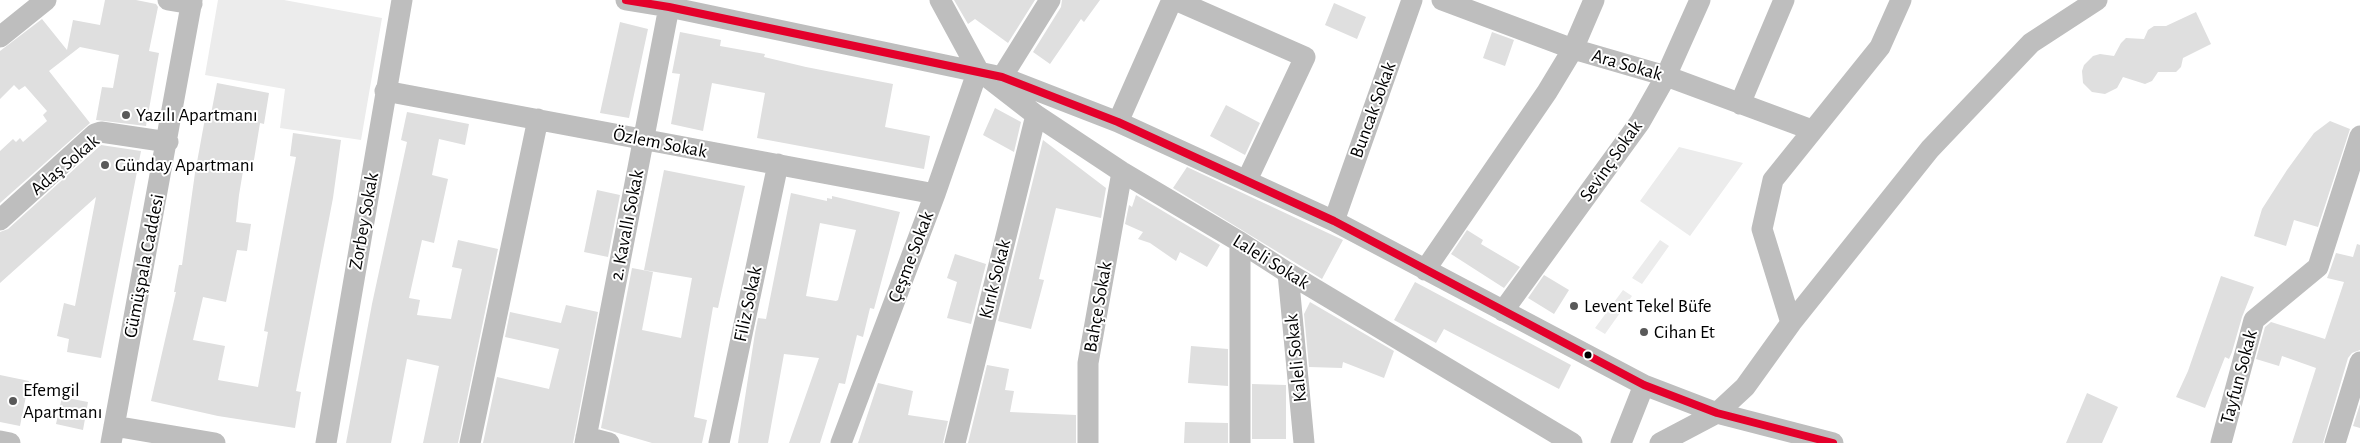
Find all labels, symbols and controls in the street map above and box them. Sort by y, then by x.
street label: Ara Sokak [1589,44,1665,86]
street label: Buncak Sokak [1345,59,1401,161]
place label: Yazılı Apartmanı [136,104,258,126]
marker: Yazılı Apartmanı [120,109,132,121]
street label: Sevinç Sokak [1575,116,1647,206]
street label: Özlem Sokak [611,123,709,163]
street label: Adaş Sokak [26,130,104,200]
place label: Günday Apartmanı [115,154,254,176]
marker: Günday Apartmanı [99,159,111,171]
street label: 2. Kavallı Sokak [605,168,649,282]
street label: Zorbey Sokak [344,171,384,271]
street label: Gümüşpala Caddesi [119,192,169,340]
street label: Çeşme Sokak [883,208,939,306]
street label: Laleli Sokak [1228,229,1314,295]
street label: Kırık Sokak [974,237,1016,321]
street label: Bahçe Sokak [1079,260,1117,354]
street label: Filiz Sokak [729,264,767,344]
place label: Levent Tekel Büfe [1584,295,1712,317]
marker: Levent Tekel Büfe [1568,300,1580,312]
street label: Kaleli Sokak [1280,313,1312,403]
place label: Cihan Et [1654,321,1715,343]
marker: Cihan Et [1638,326,1650,338]
street label: Tayfun Sokak [2215,327,2263,427]
unlabelled marker [1583,350,1593,360]
place label: Efemgil Apartmanı [23,379,102,423]
marker: Efemgil Apartmanı [7,395,19,407]

